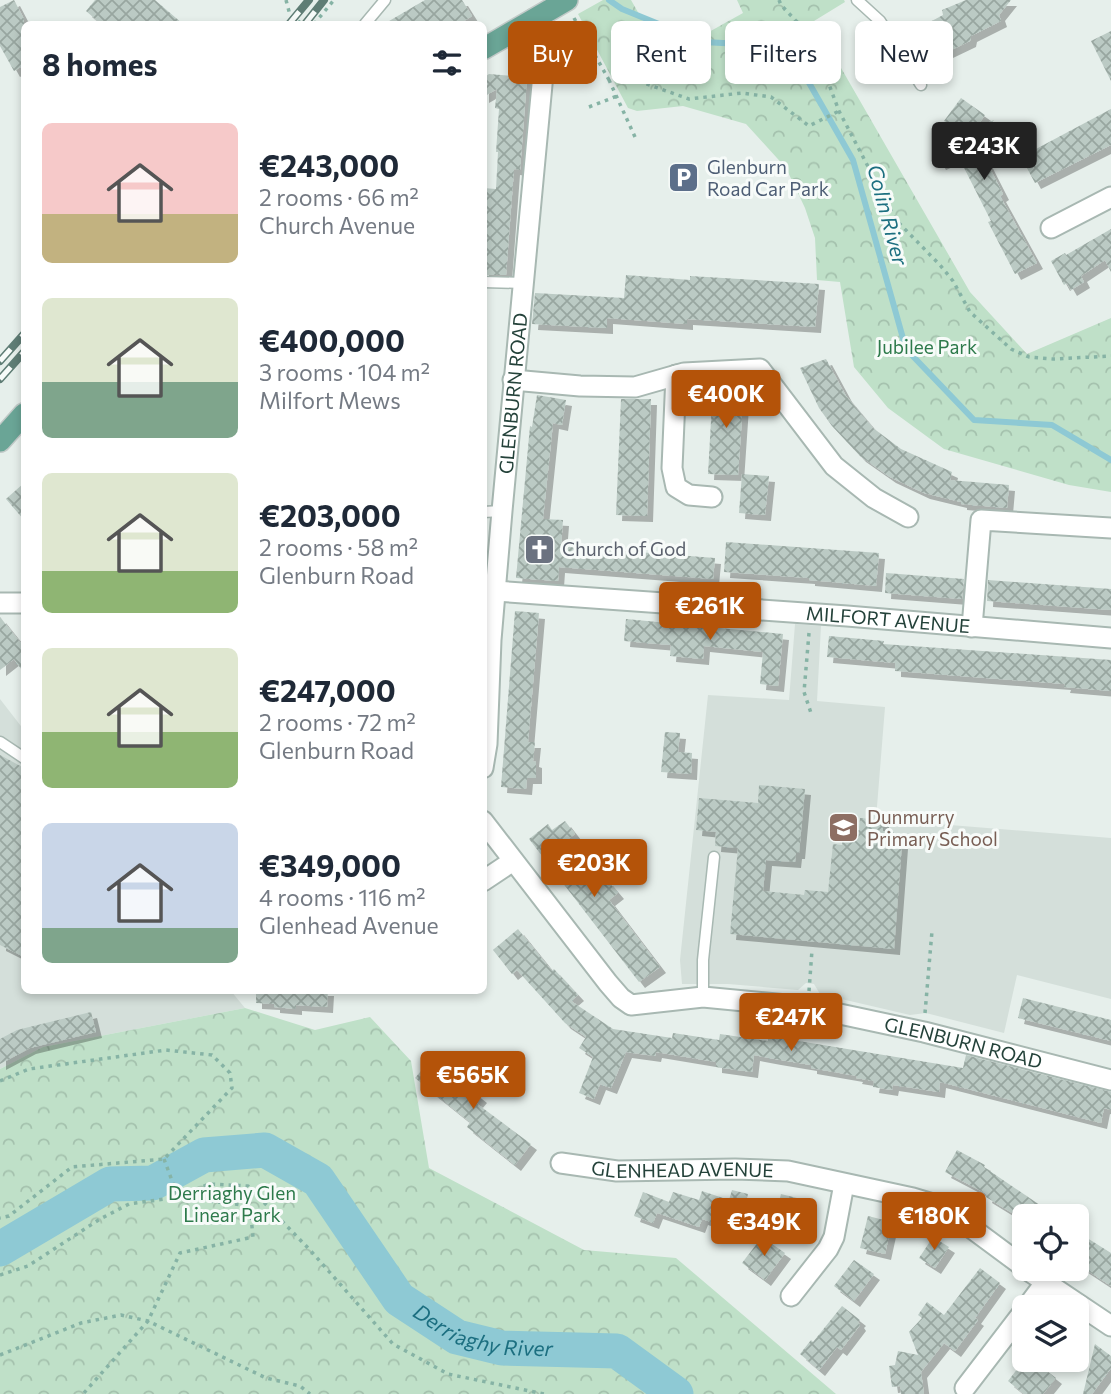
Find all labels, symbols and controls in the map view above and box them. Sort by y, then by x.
chip: Buy [508,21,597,84]
chip: Rent [611,21,711,84]
chip: Filters [725,21,841,84]
chip: New [855,21,953,84]
icon: filters [428,44,466,82]
text: 8 homes [42,45,158,82]
pin: €243K [935,122,1033,182]
text: €243K [948,131,1020,159]
text: €243,000 [259,146,399,183]
icon: home [98,151,182,235]
place label: Glenburn Road Car Park [707,155,829,200]
parking icon: Glenburn Road Car Park [667,161,701,195]
water label: Colin River [863,162,914,268]
text: 2 rooms · 66 m² [259,183,419,211]
text: Church Avenue [259,211,415,239]
street label: GLENBURN ROAD [494,312,532,475]
text: €400,000 [259,321,405,358]
icon: home [98,326,182,410]
park label: Jubilee Park [877,335,977,358]
text: 3 rooms · 104 m² [259,358,430,386]
pin: €400K [677,370,775,430]
text: €400K [688,379,764,407]
text: Milfort Mews [259,386,401,414]
text: €203,000 [259,496,401,533]
icon: home [98,501,182,585]
church icon: Church of God [522,532,556,566]
text: 2 rooms · 58 m² [259,533,418,561]
place label: Church of God [562,537,686,560]
text: Glenburn Road [259,561,414,589]
pin: €261K [661,582,759,642]
text: €261K [675,591,745,619]
street label: MILFORT AVENUE [805,601,971,637]
text: €247,000 [259,671,396,708]
icon: home [98,676,182,760]
text: 2 rooms · 72 m² [259,708,416,736]
text: Glenburn Road [259,736,414,764]
place label: Dunmurry Primary School [867,805,998,850]
school or university icon: Dunmurry Primary School [827,811,861,845]
pin: €203K [545,839,643,899]
text: €349,000 [259,846,401,883]
text: €203K [557,848,631,876]
icon: home [98,851,182,935]
text: 4 rooms · 116 m² [259,883,426,911]
text: Glenhead Avenue [259,911,439,939]
pin: €247K [742,993,840,1053]
text: €247K [755,1002,827,1030]
street label: GLENBURN ROAD [882,1012,1045,1073]
pin: €565K [424,1052,522,1111]
text: €565K [436,1060,510,1088]
street label: GLENHEAD AVENUE [590,1155,774,1182]
park label: Derriaghy Glen Linear Park [168,1181,296,1226]
pin: €180K [885,1192,983,1252]
pin: €349K [715,1198,813,1258]
text: €180K [898,1201,970,1229]
map controls [1012,1204,1089,1372]
button: locate [1012,1204,1089,1281]
text: €349K [727,1207,801,1235]
button: layers [1012,1295,1089,1372]
water label: Derriaghy River [409,1298,554,1360]

